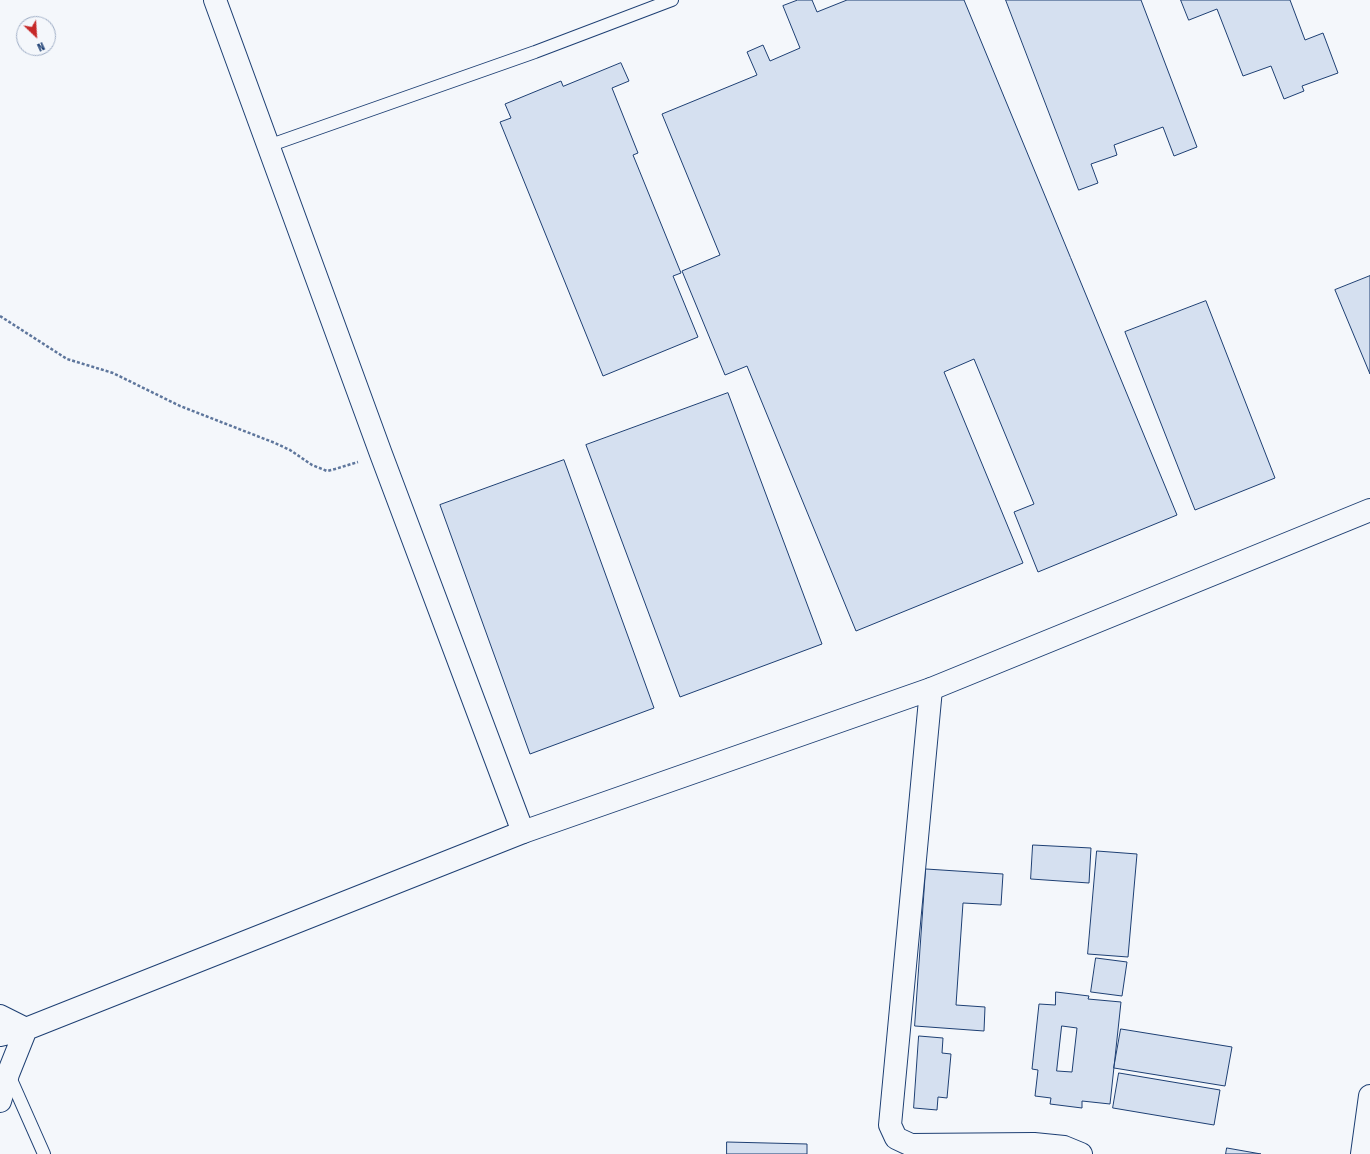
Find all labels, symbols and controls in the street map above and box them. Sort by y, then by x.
north arrow [16,16,56,56]
text: N [35,39,47,54]

